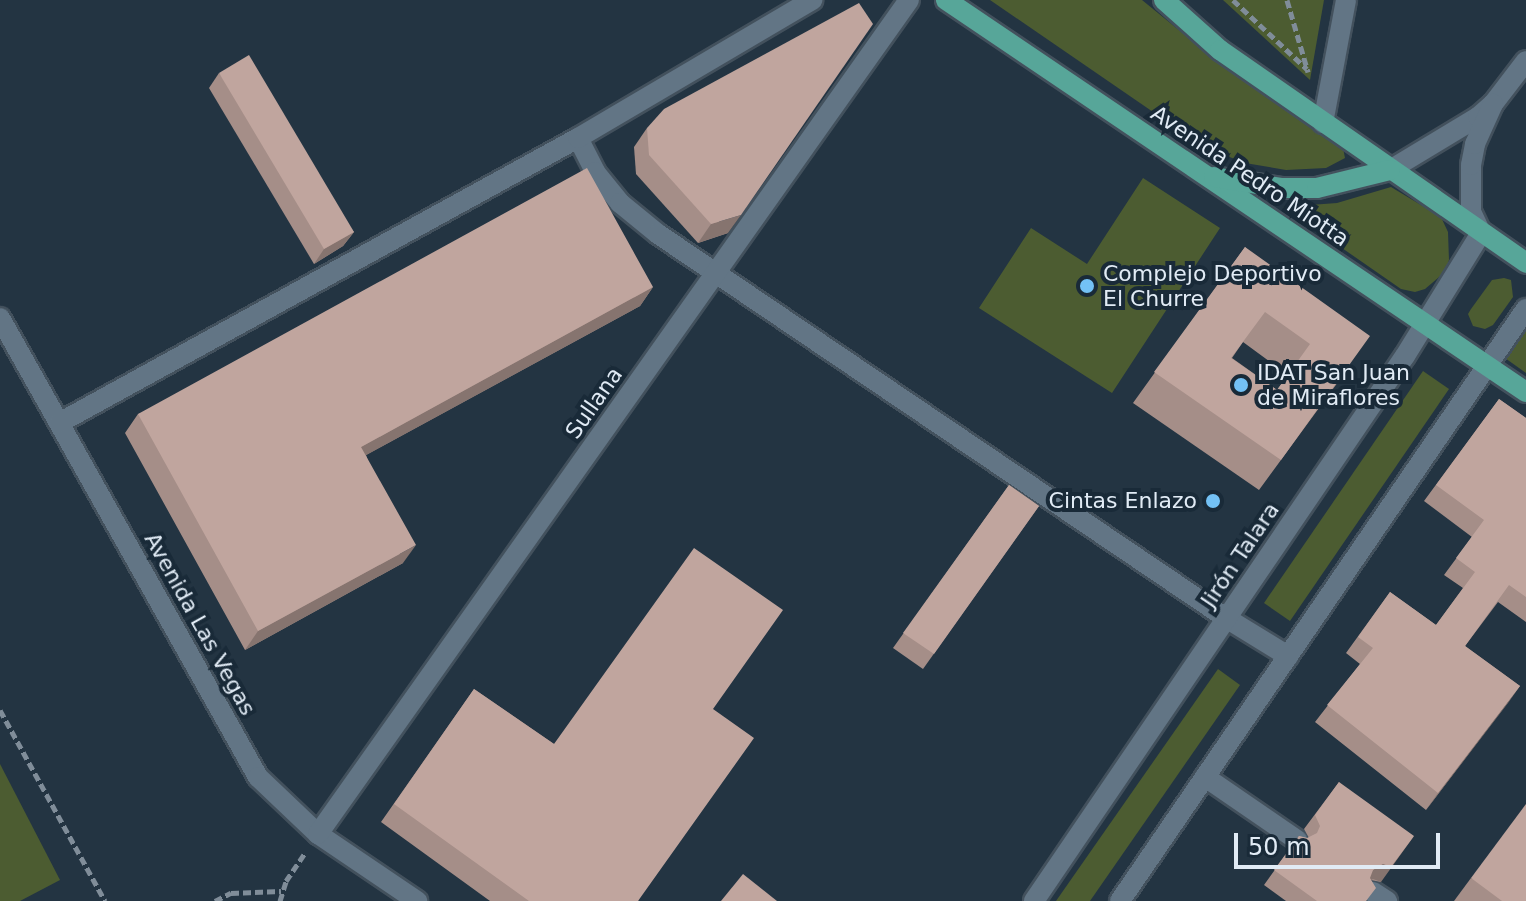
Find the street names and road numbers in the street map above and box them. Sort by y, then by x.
street label: Avenida Pedro Miotta [1146,100,1354,252]
street label: Sullana [560,362,628,444]
street label: Jirón Talara [1195,497,1285,613]
street label: Avenida Las Vegas [139,528,261,720]

